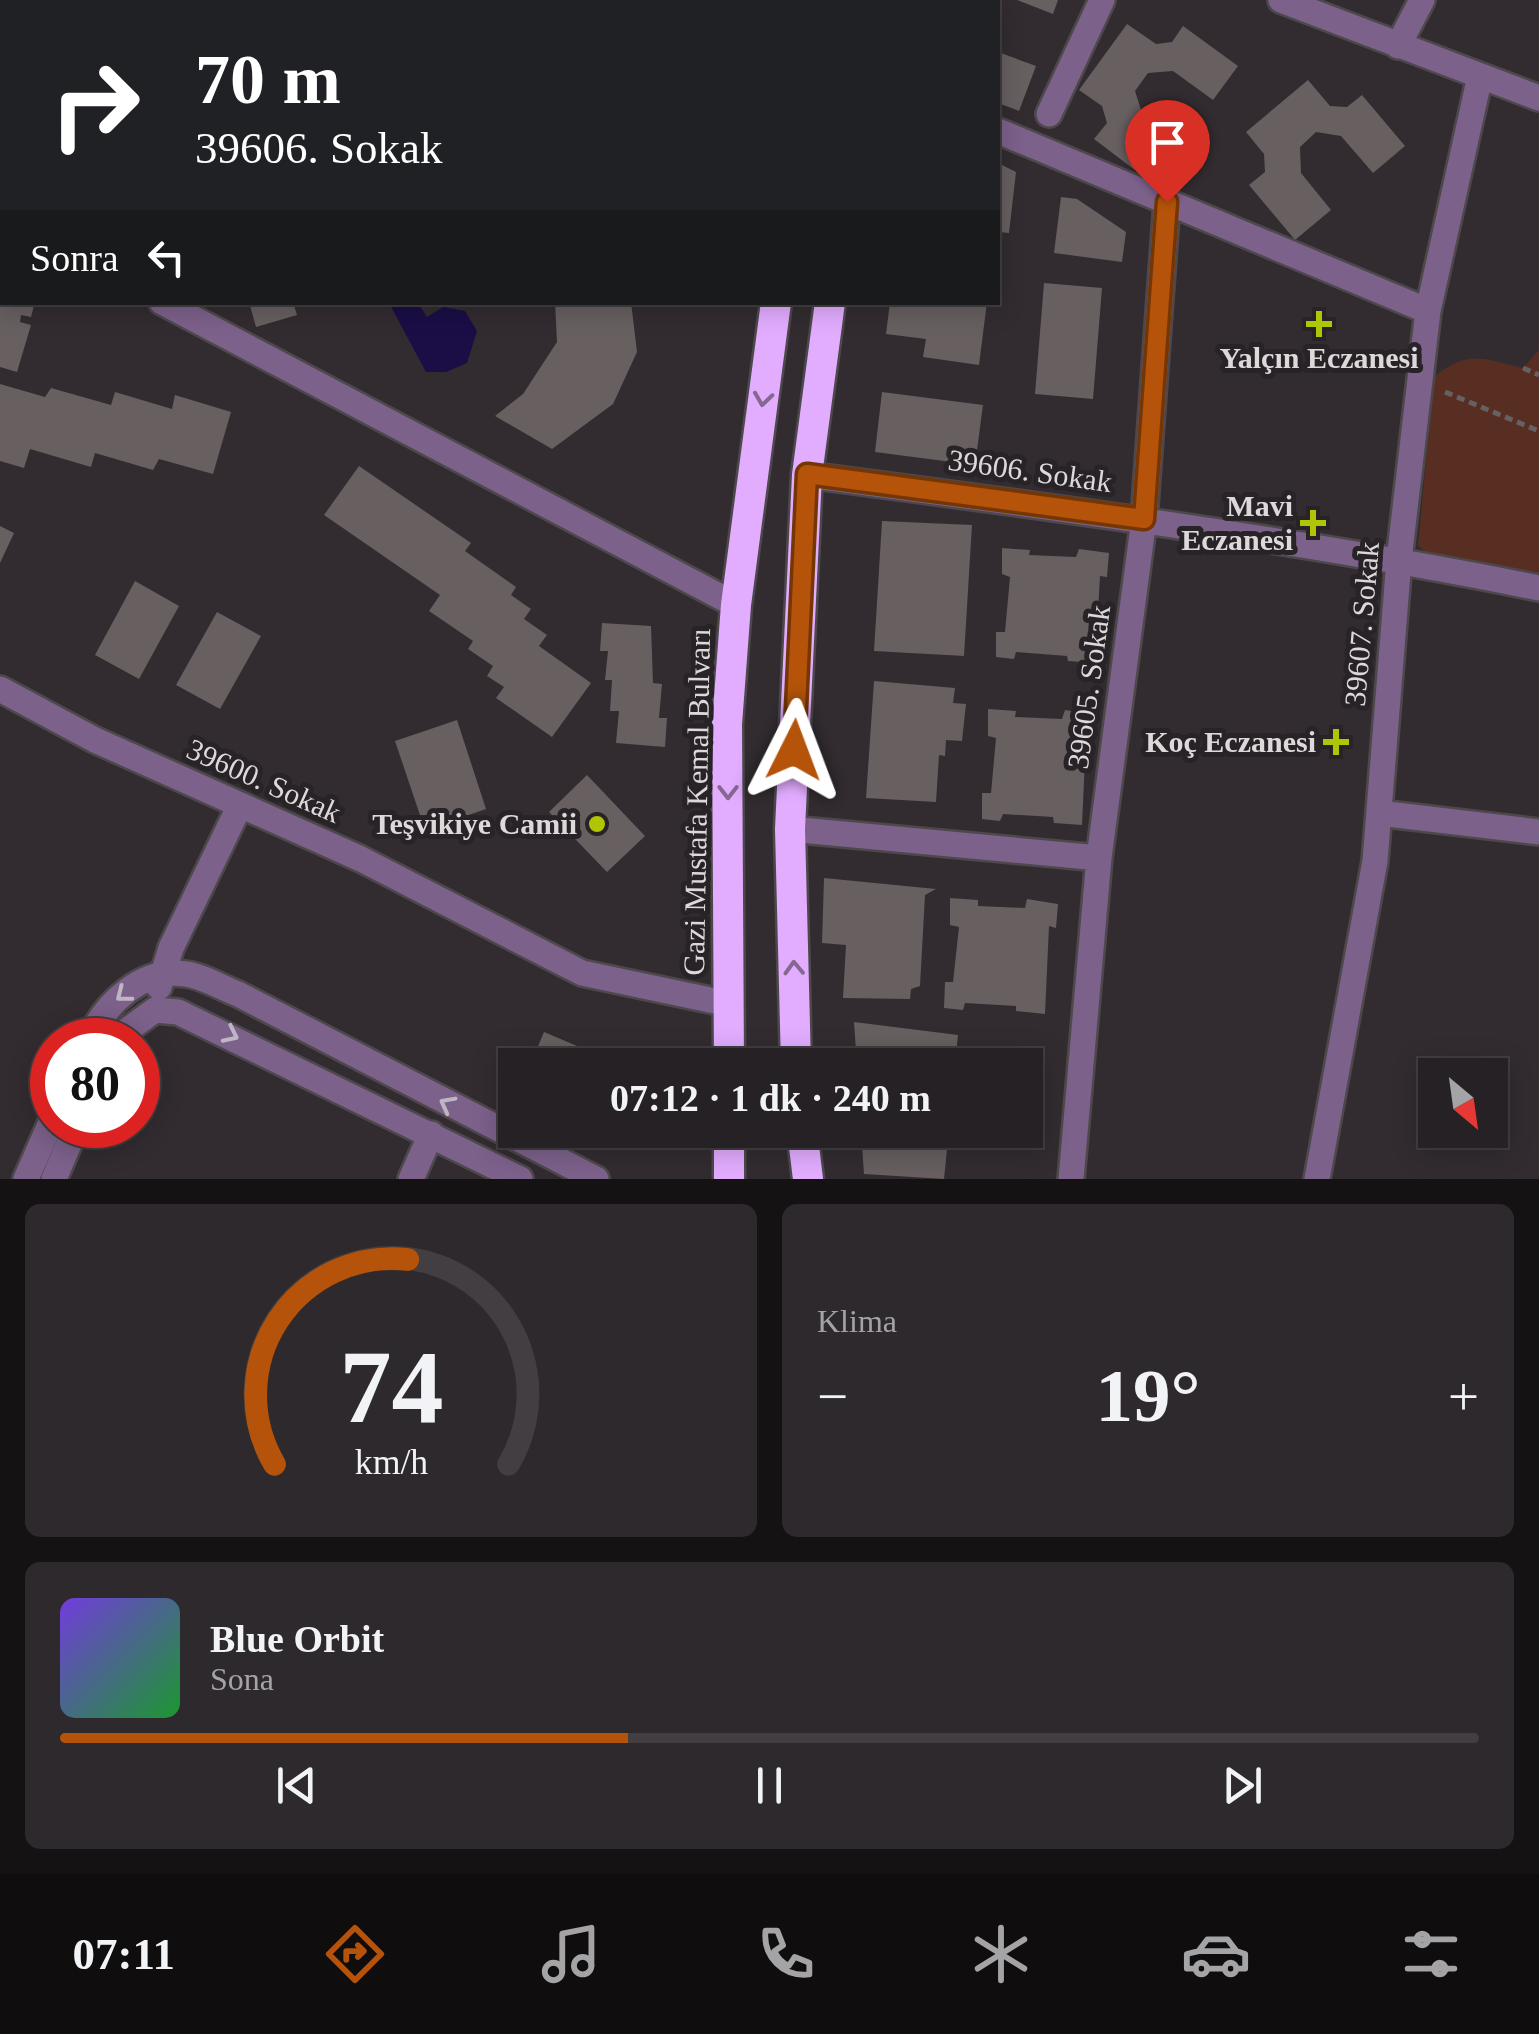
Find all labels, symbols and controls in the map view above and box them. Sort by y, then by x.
icon: right [30,40,160,170]
text: 70 m [195,41,341,118]
pin [1125,100,1210,203]
icon: arrive [1140,115,1195,170]
text: 39606. Sokak [195,123,443,173]
icon: left [139,230,194,285]
text: Sonra [30,237,119,279]
marker: Yalçın Eczanesi [1308,313,1330,335]
place label: Yalçın Eczanesi [1219,341,1419,374]
one-way arrow [753,392,774,408]
street label: 39606. Sokak [946,443,1114,498]
place label: Mavi Eczanesi [1181,489,1293,556]
marker: Mavi Eczanesi [1302,512,1324,534]
street label: 39607. Sokak [1338,540,1385,708]
street label: 39605. Sokak [1061,603,1116,771]
street label: Gazi Mustafa Kemal Bulvarı [677,628,716,976]
position arrow [742,698,846,802]
place label: Koç Eczanesi [1145,725,1316,758]
marker: Koç Eczanesi [1325,731,1347,753]
street label: 39600. Sokak [182,732,346,829]
one-way arrow [717,786,739,801]
place label: Teşvikiye Camii [372,807,577,840]
marker: Teşvikiye Camii [586,813,608,835]
one-way arrow [783,959,804,975]
one-way arrow [116,983,134,1001]
speed limit sign: 80 [30,1018,160,1148]
one-way arrow [221,1022,239,1042]
north arrow [1418,1058,1508,1148]
map controls [1418,1058,1508,1148]
text: 07:12 · 1 dk · 240 m [610,1077,931,1119]
one-way arrow [439,1096,457,1116]
text: Klima [817,1303,897,1339]
text: 74 [339,1329,443,1444]
text: 19° [1096,1354,1201,1437]
text: − [817,1366,848,1427]
text: + [1448,1366,1479,1427]
text: km/h [354,1442,428,1482]
text: Blue Orbit [210,1618,384,1660]
text: Sona [210,1661,274,1697]
icon: previous [269,1758,324,1813]
icon: pause [742,1758,797,1813]
icon: next [1215,1758,1270,1813]
icon: directions [320,1919,390,1989]
icon: music [536,1919,606,1989]
icon: phone [751,1919,821,1989]
icon: climate [966,1919,1036,1989]
icon: car [1181,1919,1251,1989]
icon: filters [1396,1919,1466,1989]
text: 07:11 [73,1929,175,1979]

